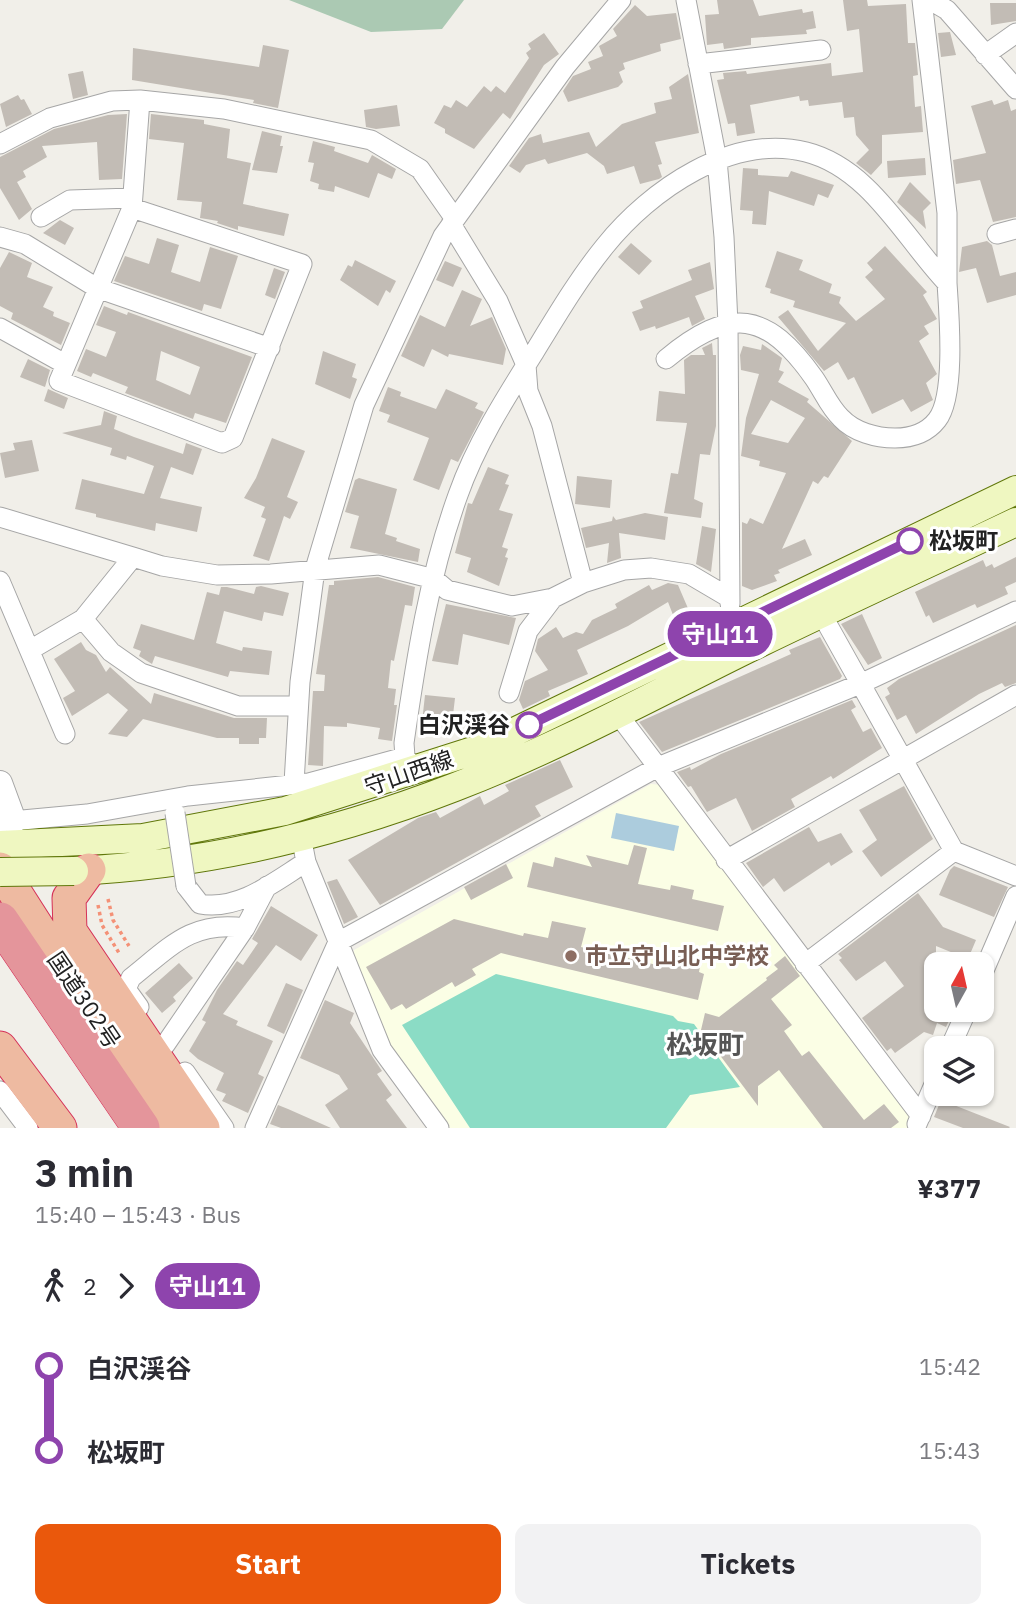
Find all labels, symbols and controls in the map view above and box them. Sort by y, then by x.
place label: 松坂町 [929,525,998,555]
marker: 松坂町 [897,528,923,554]
line badge: 守山11 [671,611,769,657]
text: 守山11 [682,618,758,650]
place label: 白沢渓谷 [418,709,510,739]
marker: 白沢渓谷 [516,712,542,738]
street label: 守山西線 [360,743,457,801]
place label: 市立守山北中学校 [585,940,769,970]
street label: 国道302号 [42,945,128,1054]
marker: 市立守山北中学校 [563,948,579,964]
north arrow [924,952,994,1022]
map controls [924,952,994,1106]
district label: 松坂町 [666,1027,744,1061]
button: layers [924,1036,994,1106]
text: 3 min [35,1148,134,1197]
text: ¥377 [917,1171,981,1205]
text: 15:40 – 15:43 · Bus [35,1199,241,1229]
icon: walk [35,1267,73,1305]
icon: forward [107,1267,145,1305]
text: 守山11 [169,1270,246,1302]
text: 2 [83,1271,97,1301]
text: 白沢渓谷 [87,1351,191,1385]
text: 15:42 [919,1351,981,1381]
text: 松坂町 [87,1435,165,1469]
text: 15:43 [919,1435,981,1465]
button: Start [35,1524,501,1604]
button: Tickets [515,1524,981,1604]

